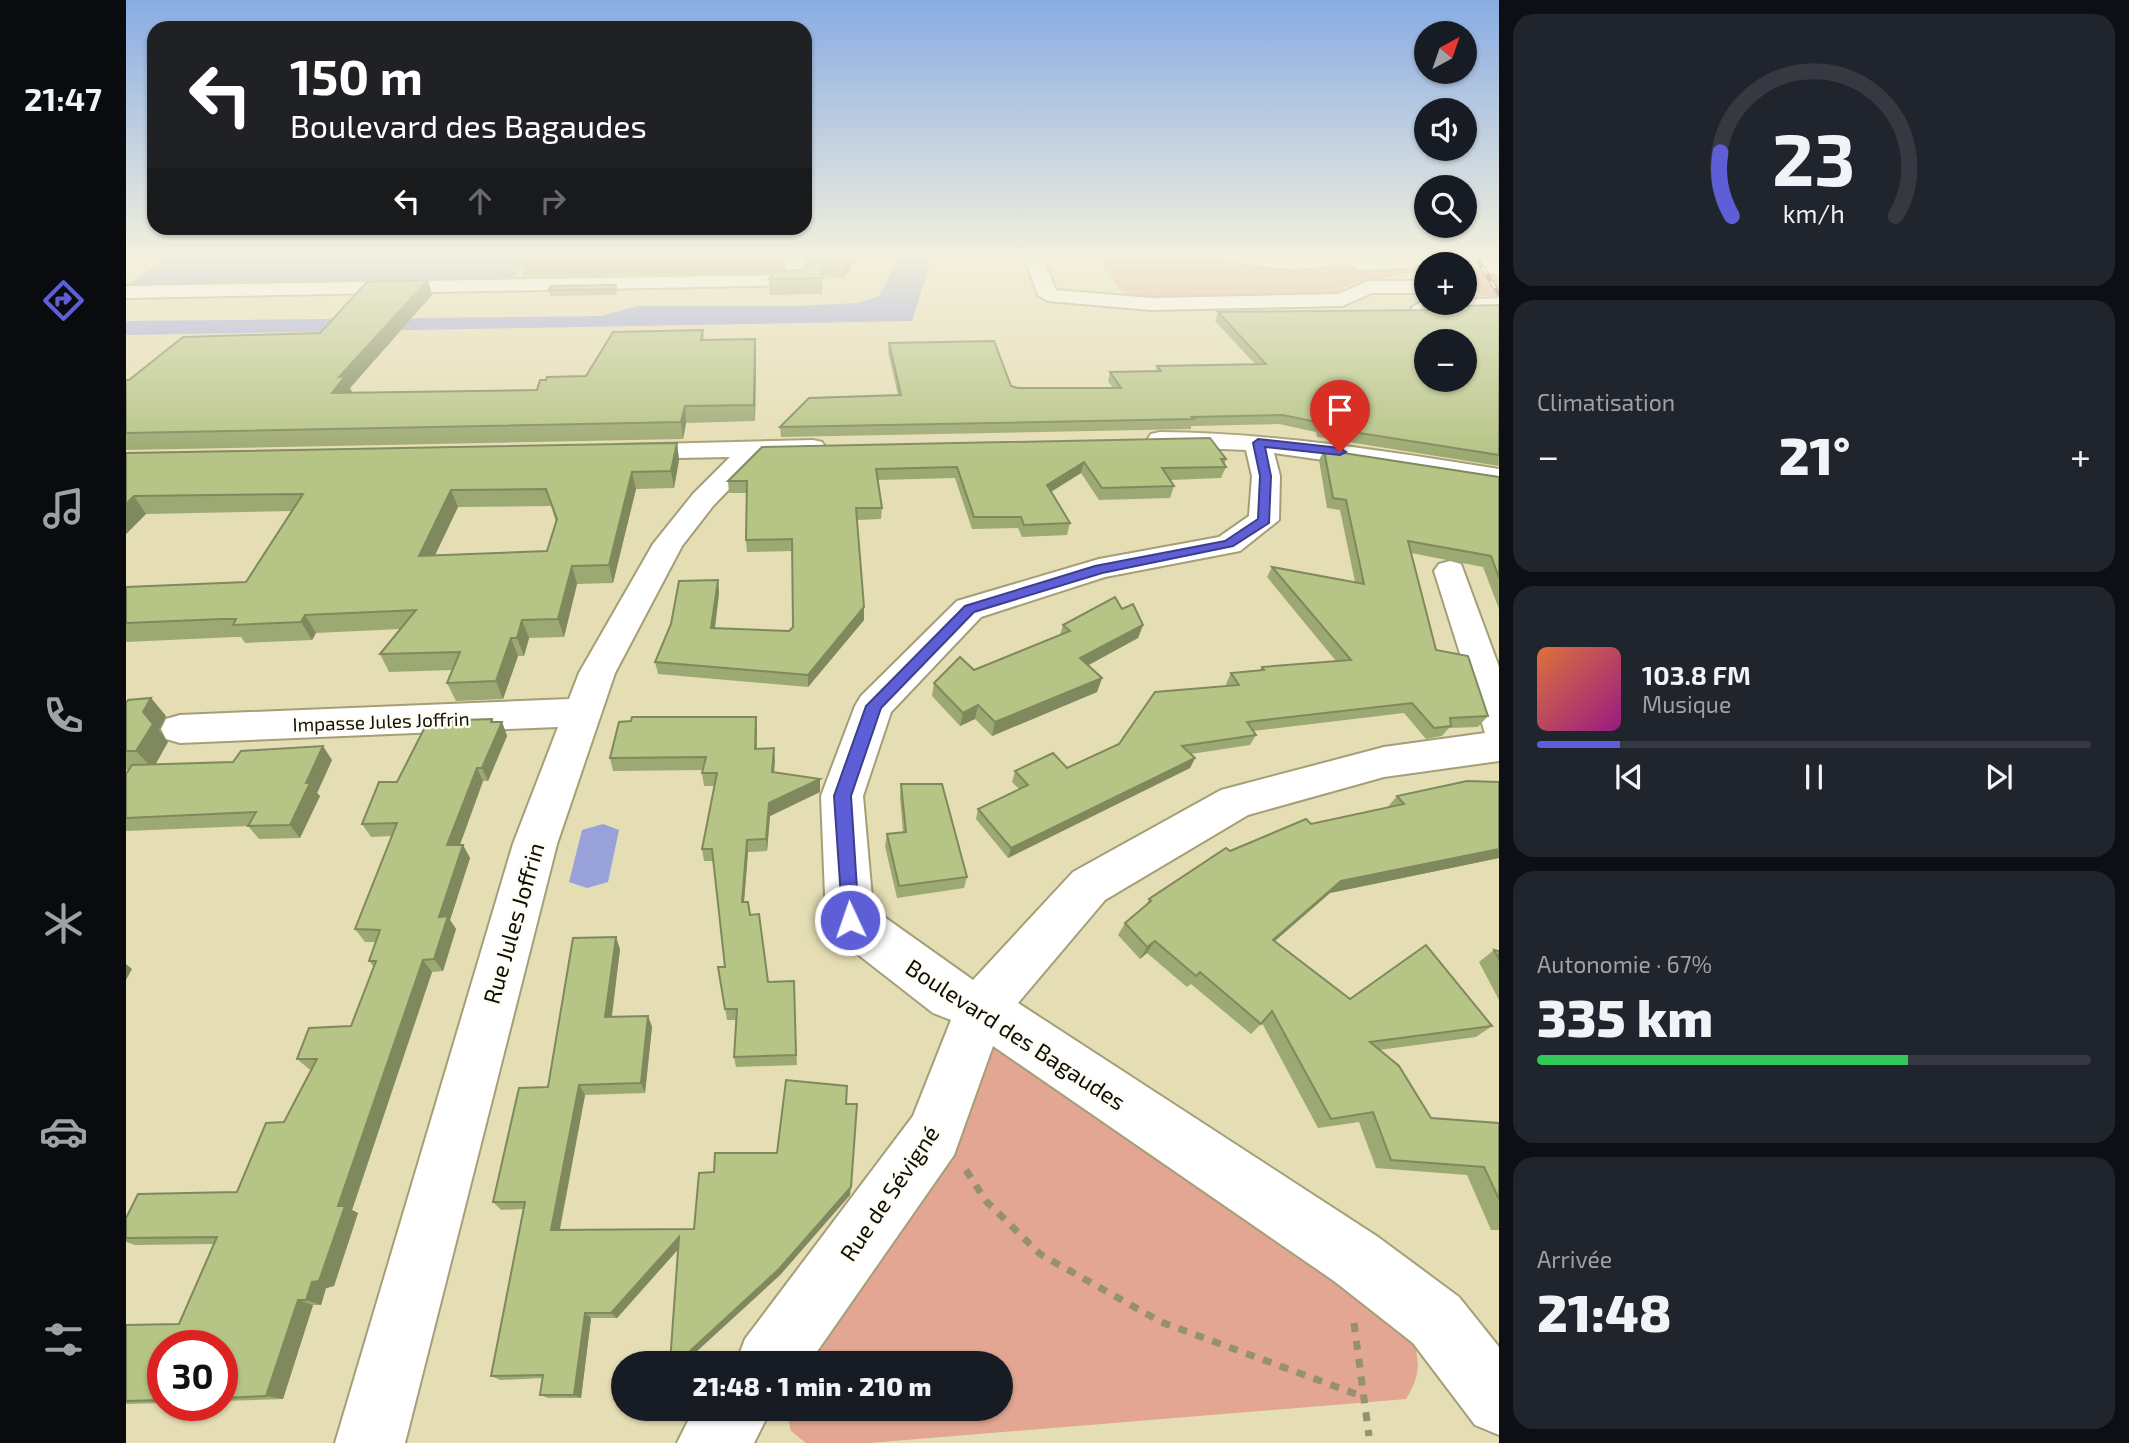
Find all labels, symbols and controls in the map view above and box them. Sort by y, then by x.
north arrow [1414,21,1477,84]
map controls [1414,21,1477,392]
text: 150 m [290,46,423,105]
icon: left [175,49,266,140]
text: 21:47 [24,79,102,117]
button: sound [1414,98,1477,161]
text: Boulevard des Bagaudes [290,106,647,144]
text: 23 [1772,113,1856,201]
button: search [1414,175,1477,238]
icon: left [388,182,426,220]
icon: ahead [461,182,499,220]
icon: right [534,182,572,220]
text: km/h [1783,198,1845,228]
button: + [1414,252,1477,315]
icon: directions [39,276,88,325]
button: − [1414,329,1477,392]
pin [1310,380,1370,452]
text: Climatisation [1537,388,1675,416]
icon: arrive [1321,391,1359,429]
text: 21° [1779,423,1850,485]
text: − [1537,432,1559,478]
text: + [2070,432,2091,478]
icon: music [39,484,88,533]
text: 103.8 FM [1642,659,1751,690]
text: Musique [1642,690,1731,718]
icon: phone [39,691,88,740]
street label: Impasse Jules Joffrin [292,706,470,736]
icon: previous [1610,758,1648,796]
icon: pause [1795,758,1833,796]
icon: next [1980,758,2018,796]
street label: Rue Jules Joffrin [477,839,549,1007]
position arrow [813,883,887,957]
icon: climate [39,899,88,948]
text: Autonomie · 67% [1537,950,1712,978]
street label: Boulevard des Bagaudes [901,952,1131,1116]
text: 335 km [1537,985,1713,1047]
icon: car [39,1107,88,1156]
street label: Rue de Sévigné [833,1120,945,1266]
text: Arrivée [1537,1245,1612,1273]
text: 21:48 [1537,1280,1672,1342]
icon: filters [39,1315,88,1364]
speed limit sign: 30 [147,1330,238,1421]
text: 21:48 · 1 min · 210 m [692,1370,932,1401]

